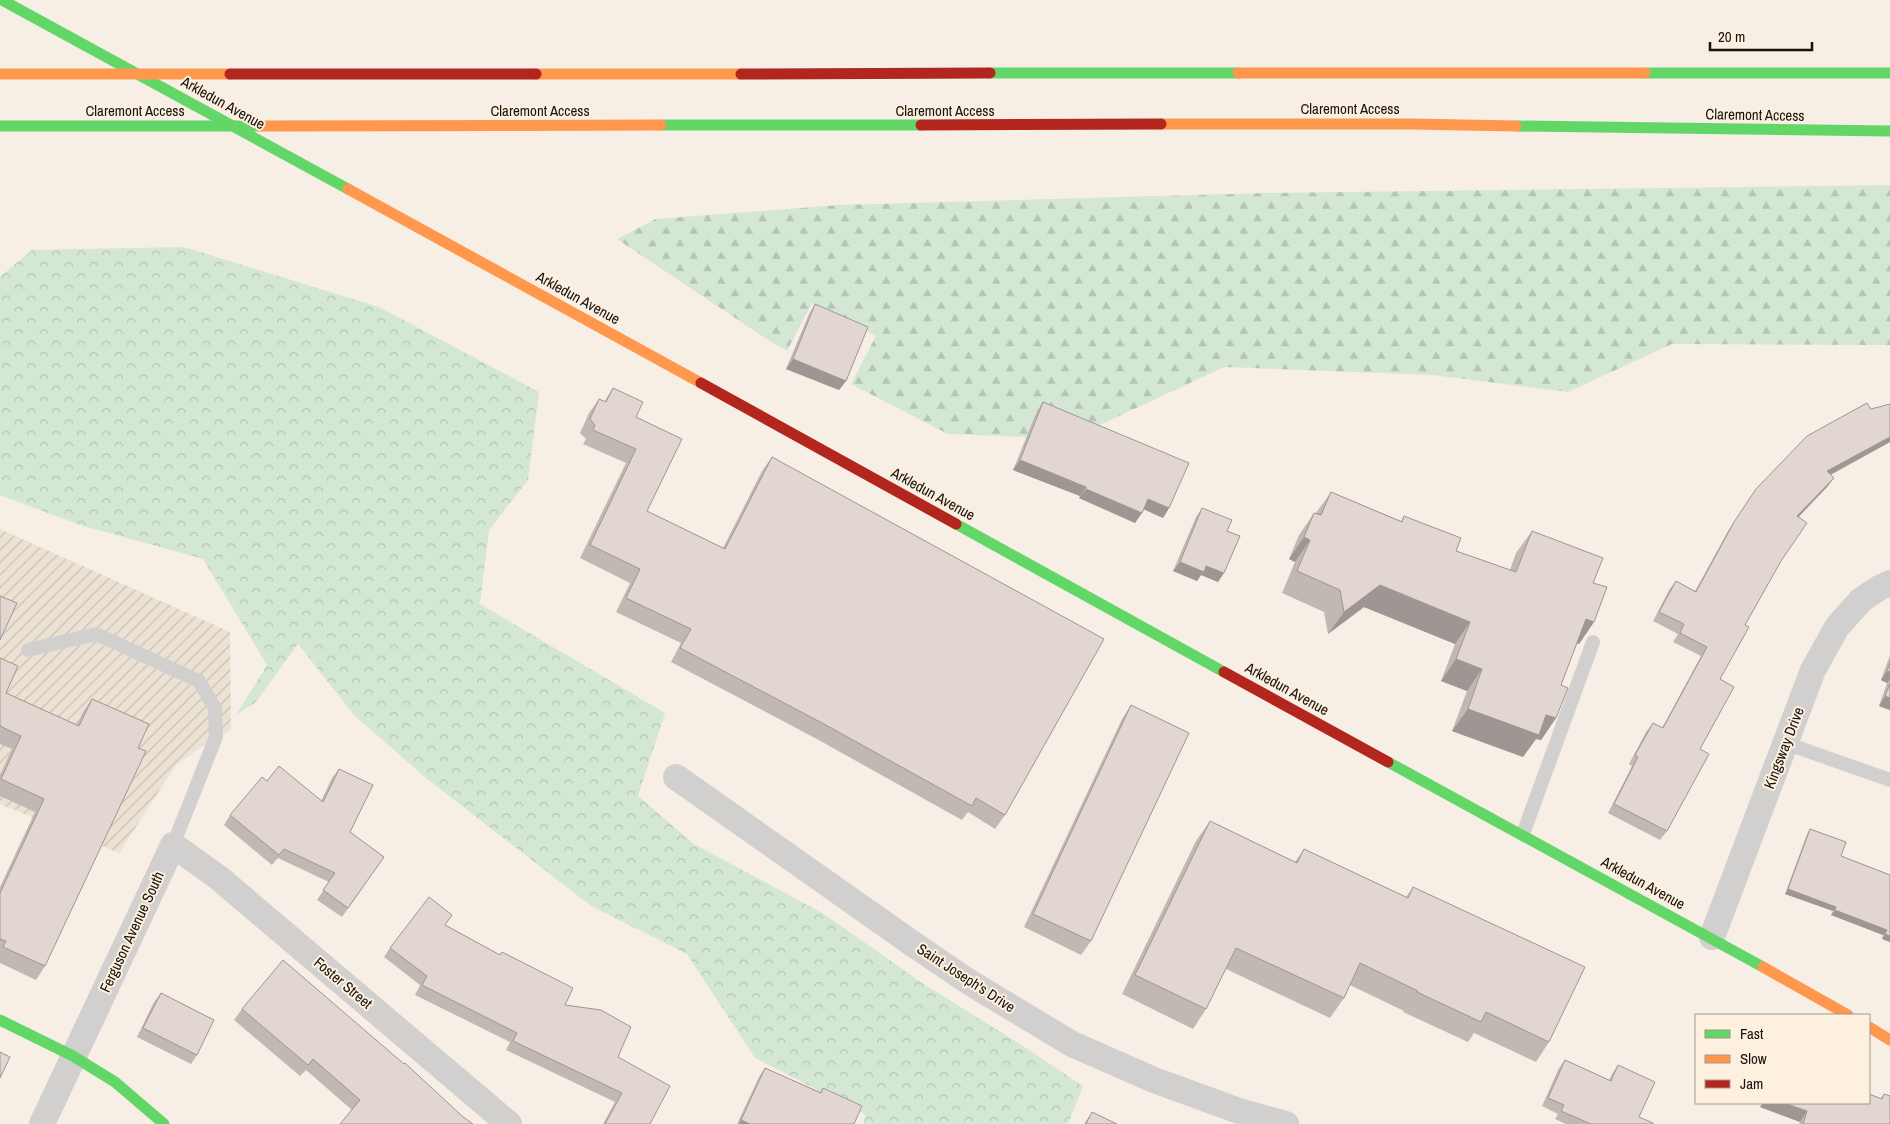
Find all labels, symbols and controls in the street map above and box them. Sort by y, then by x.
scale bar [1710,20,1812,52]
text: 20 m [1718,26,1745,47]
street label: Arkledun Avenue [177,70,269,134]
street label: Claremont Access [1300,98,1400,119]
street label: Claremont Access [85,100,185,121]
street label: Claremont Access [490,100,590,121]
street label: Claremont Access [895,100,995,121]
street label: Claremont Access [1705,103,1805,126]
street label: Arkledun Avenue [532,265,624,329]
street label: Arkledun Avenue [887,461,979,525]
street label: Arkledun Avenue [1241,656,1333,720]
street label: Kingsway Drive [1758,704,1809,792]
street label: Arkledun Avenue [1597,850,1689,914]
street label: Ferguson Avenue South [94,868,169,996]
street label: Saint Joseph's Drive [913,938,1020,1017]
street label: Foster Street [310,952,378,1014]
legend [1695,1014,1870,1104]
text: Fast [1740,1023,1764,1044]
text: Slow [1740,1048,1767,1069]
text: Jam [1740,1073,1763,1094]

